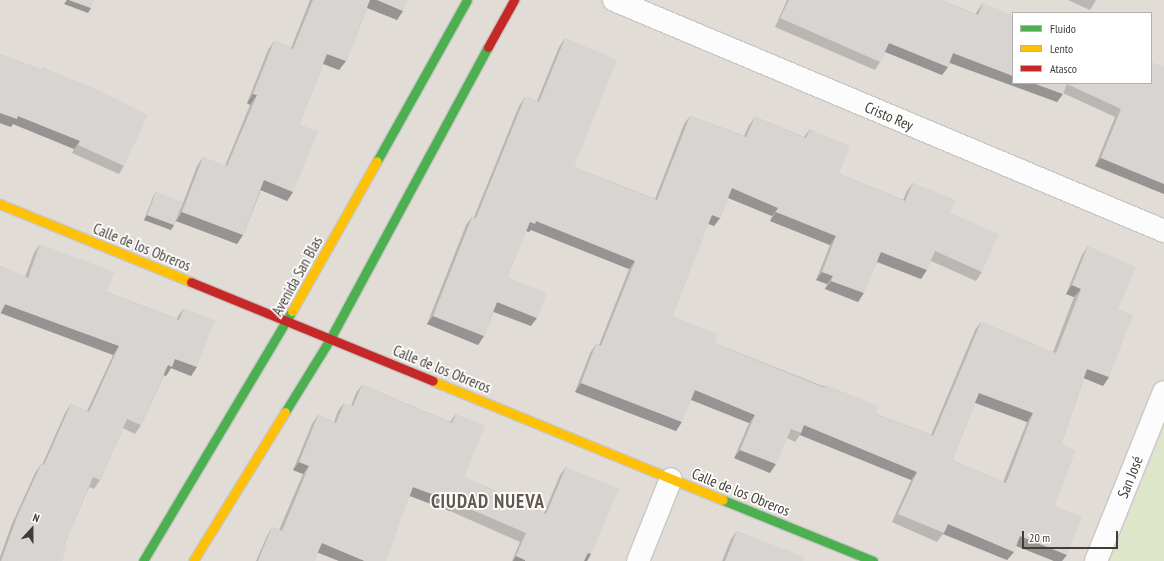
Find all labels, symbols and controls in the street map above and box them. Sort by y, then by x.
legend [1012,12,1152,84]
text: Fluido [1050,21,1076,36]
text: Lento [1050,41,1073,56]
text: Atasco [1050,61,1077,76]
street label: Cristo Rey [862,98,916,134]
street label: Calle de los Obreros [90,219,194,275]
street label: Avenida San Blas [268,233,326,319]
street label: Calle de los Obreros [390,341,494,397]
street label: San José [1113,453,1147,501]
street label: Calle de los Obreros [689,464,793,520]
district label: CIUDAD NUEVA [431,491,545,513]
north arrow [12,509,52,549]
text: N [31,510,42,525]
scale bar [1024,523,1120,549]
text: 20 m [1029,530,1050,545]

